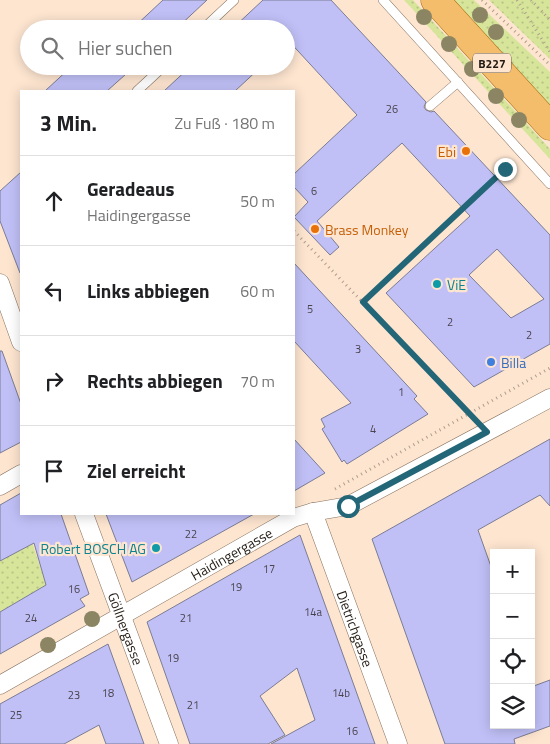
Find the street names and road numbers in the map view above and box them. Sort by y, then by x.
road number: B227 [473,54,511,72]
street label: Haidingergasse [186,522,276,585]
street label: Dietrichgasse [332,587,379,670]
street label: Göllnergasse [103,589,149,668]

